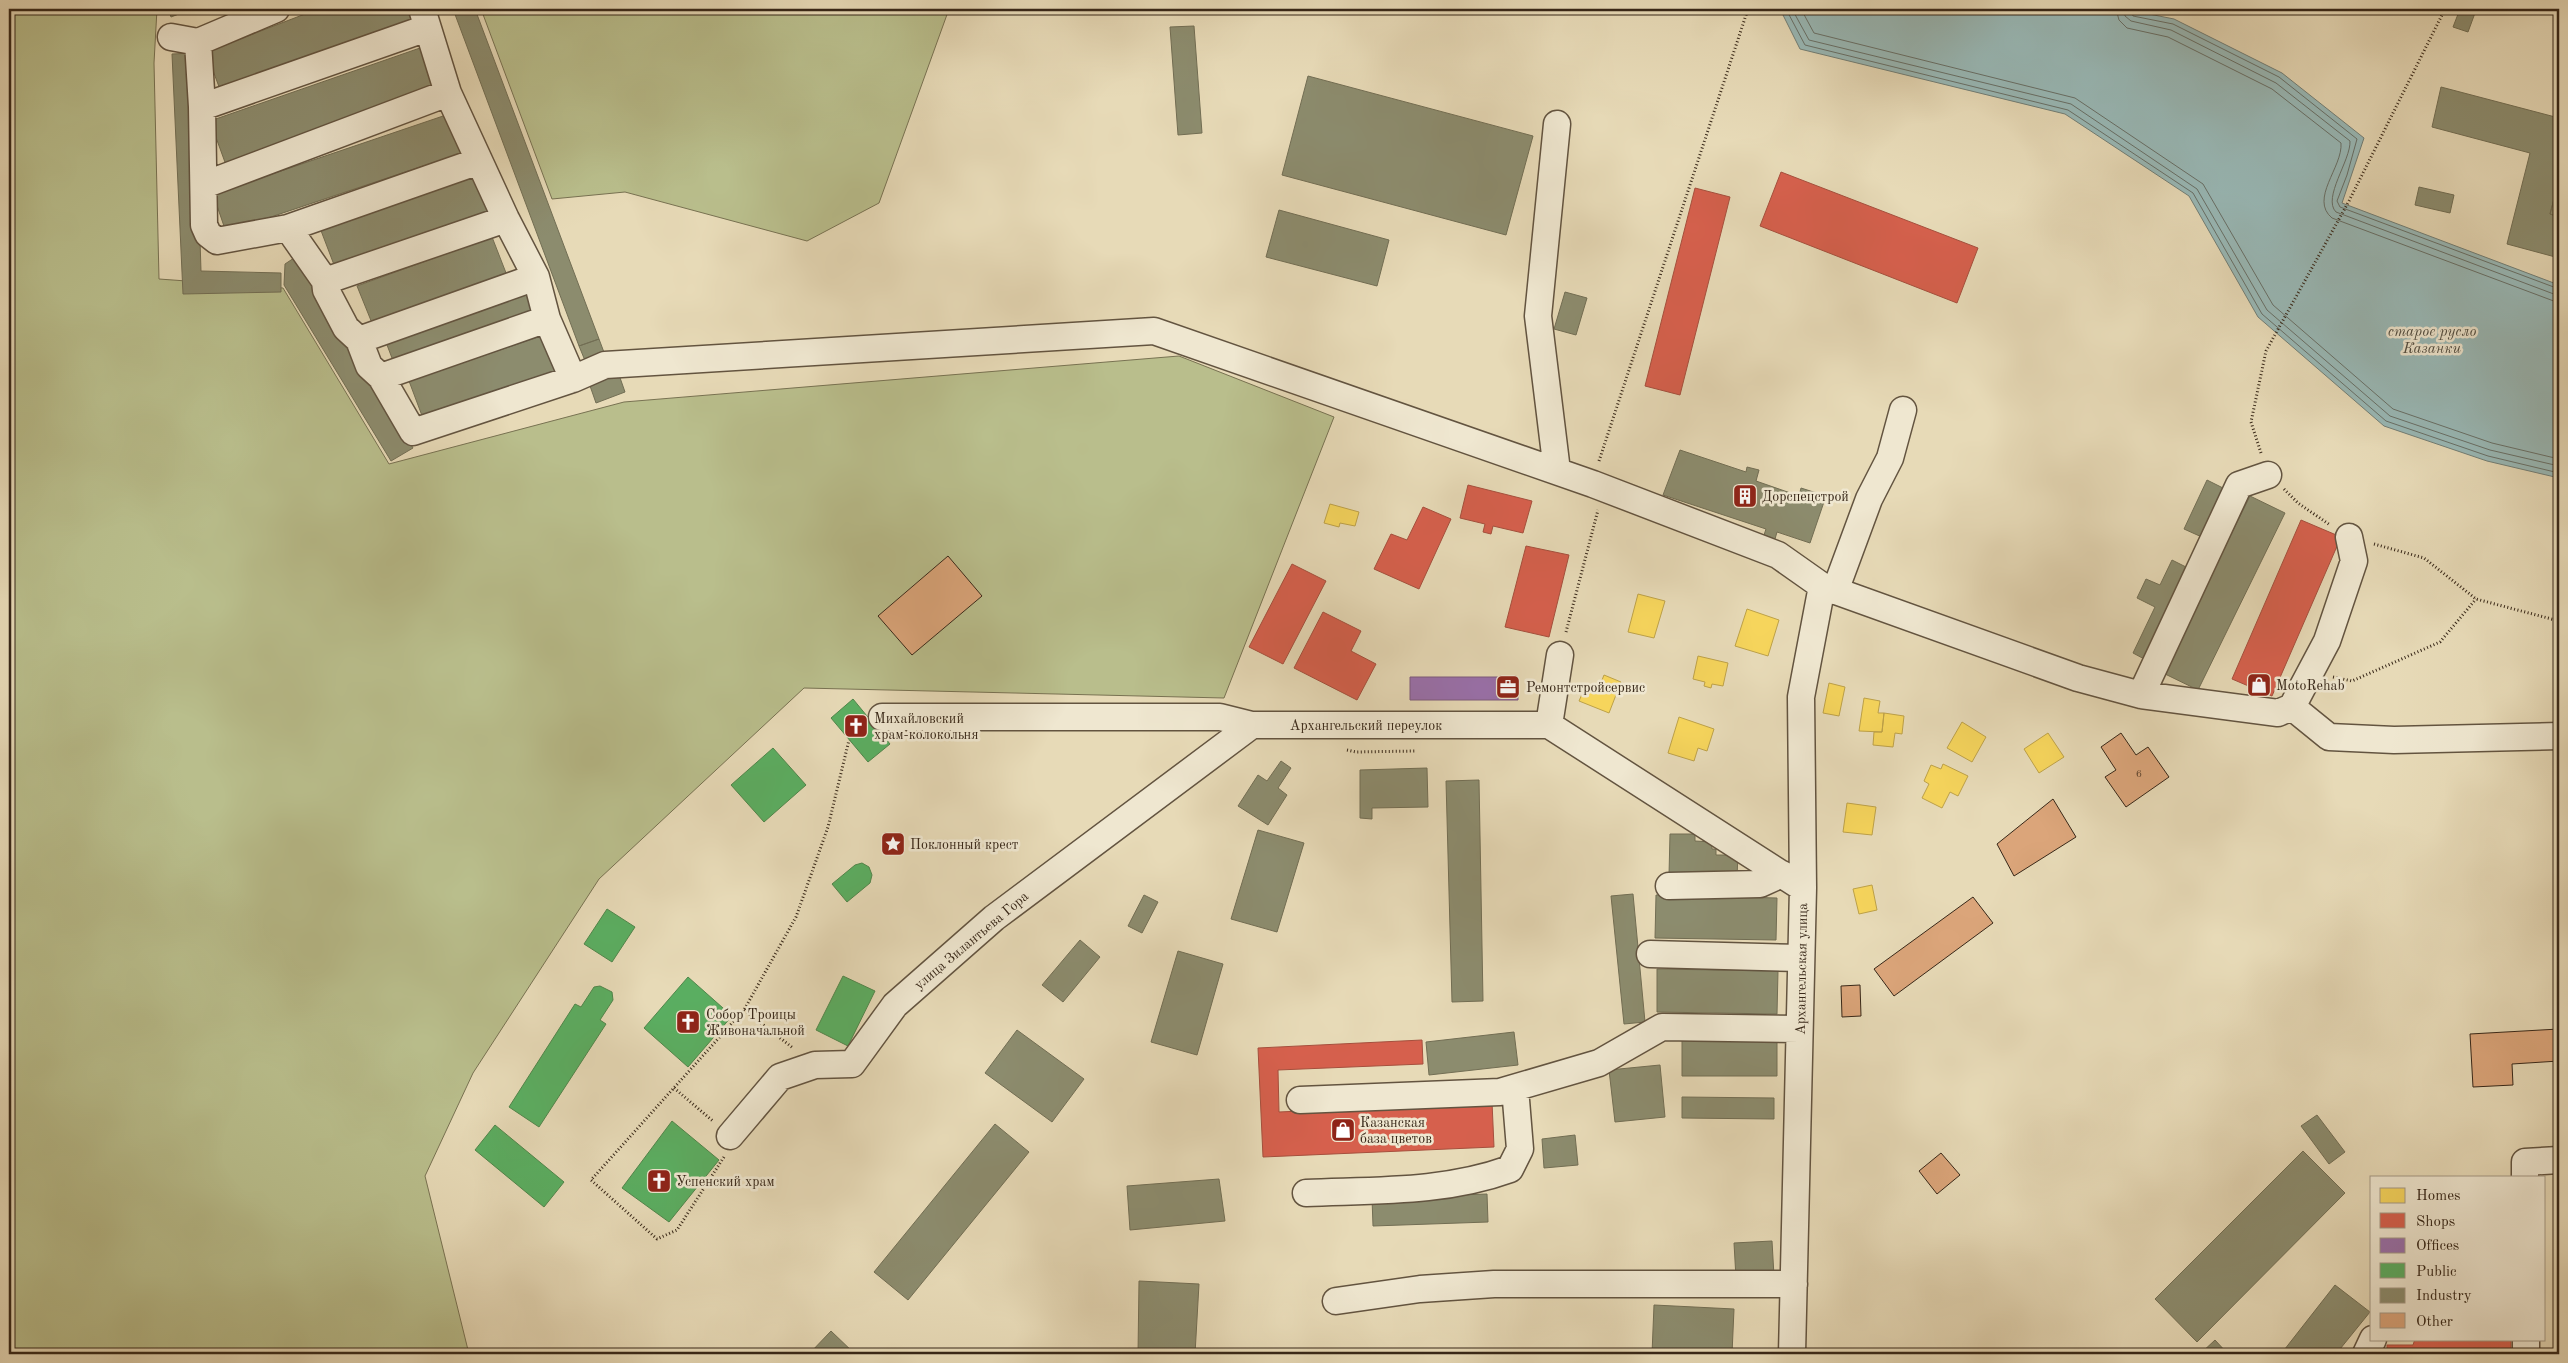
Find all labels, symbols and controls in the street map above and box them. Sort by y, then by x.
water label: старое русло Казанки [2388,325,2476,357]
building icon: Дорспецстрой [1732,483,1758,509]
place label: Дорспецстрой [1762,490,1849,504]
shop icon: MotoRehab [2246,672,2272,698]
office icon: Ремонтстройсервис [1495,674,1521,700]
place label: MotoRehab [2276,679,2345,693]
place label: Ремонтстройсервис [1526,681,1645,695]
place label: Михайловский храм-колокольня [874,712,978,742]
church icon: Михайловский храм-колокольня [843,713,869,739]
street label: Архангельский переулок [1290,719,1442,733]
house number: 6 [2136,769,2142,780]
place icon: Поклонный крест [880,831,906,857]
place label: Поклонный крест [910,838,1019,852]
street label: улица Зилантьева Гора [912,889,1031,992]
street label: Архангельская улица [1794,903,1810,1035]
place label: Собор Троицы Живоначальной [706,1008,805,1038]
church icon: Собор Троицы Живоначальной [675,1009,701,1035]
place label: Казанская база цветов [1360,1116,1432,1146]
shop icon: Казанская база цветов [1330,1117,1356,1143]
church icon: Успенский храм [646,1168,672,1194]
place label: Успенский храм [676,1175,775,1189]
legend [2370,1176,2546,1340]
text: Homes [2416,1189,2461,1204]
text: Shops [2416,1215,2455,1230]
text: Offices [2416,1239,2459,1254]
text: Public [2416,1265,2457,1280]
text: Industry [2416,1289,2472,1304]
text: Other [2416,1315,2453,1330]

